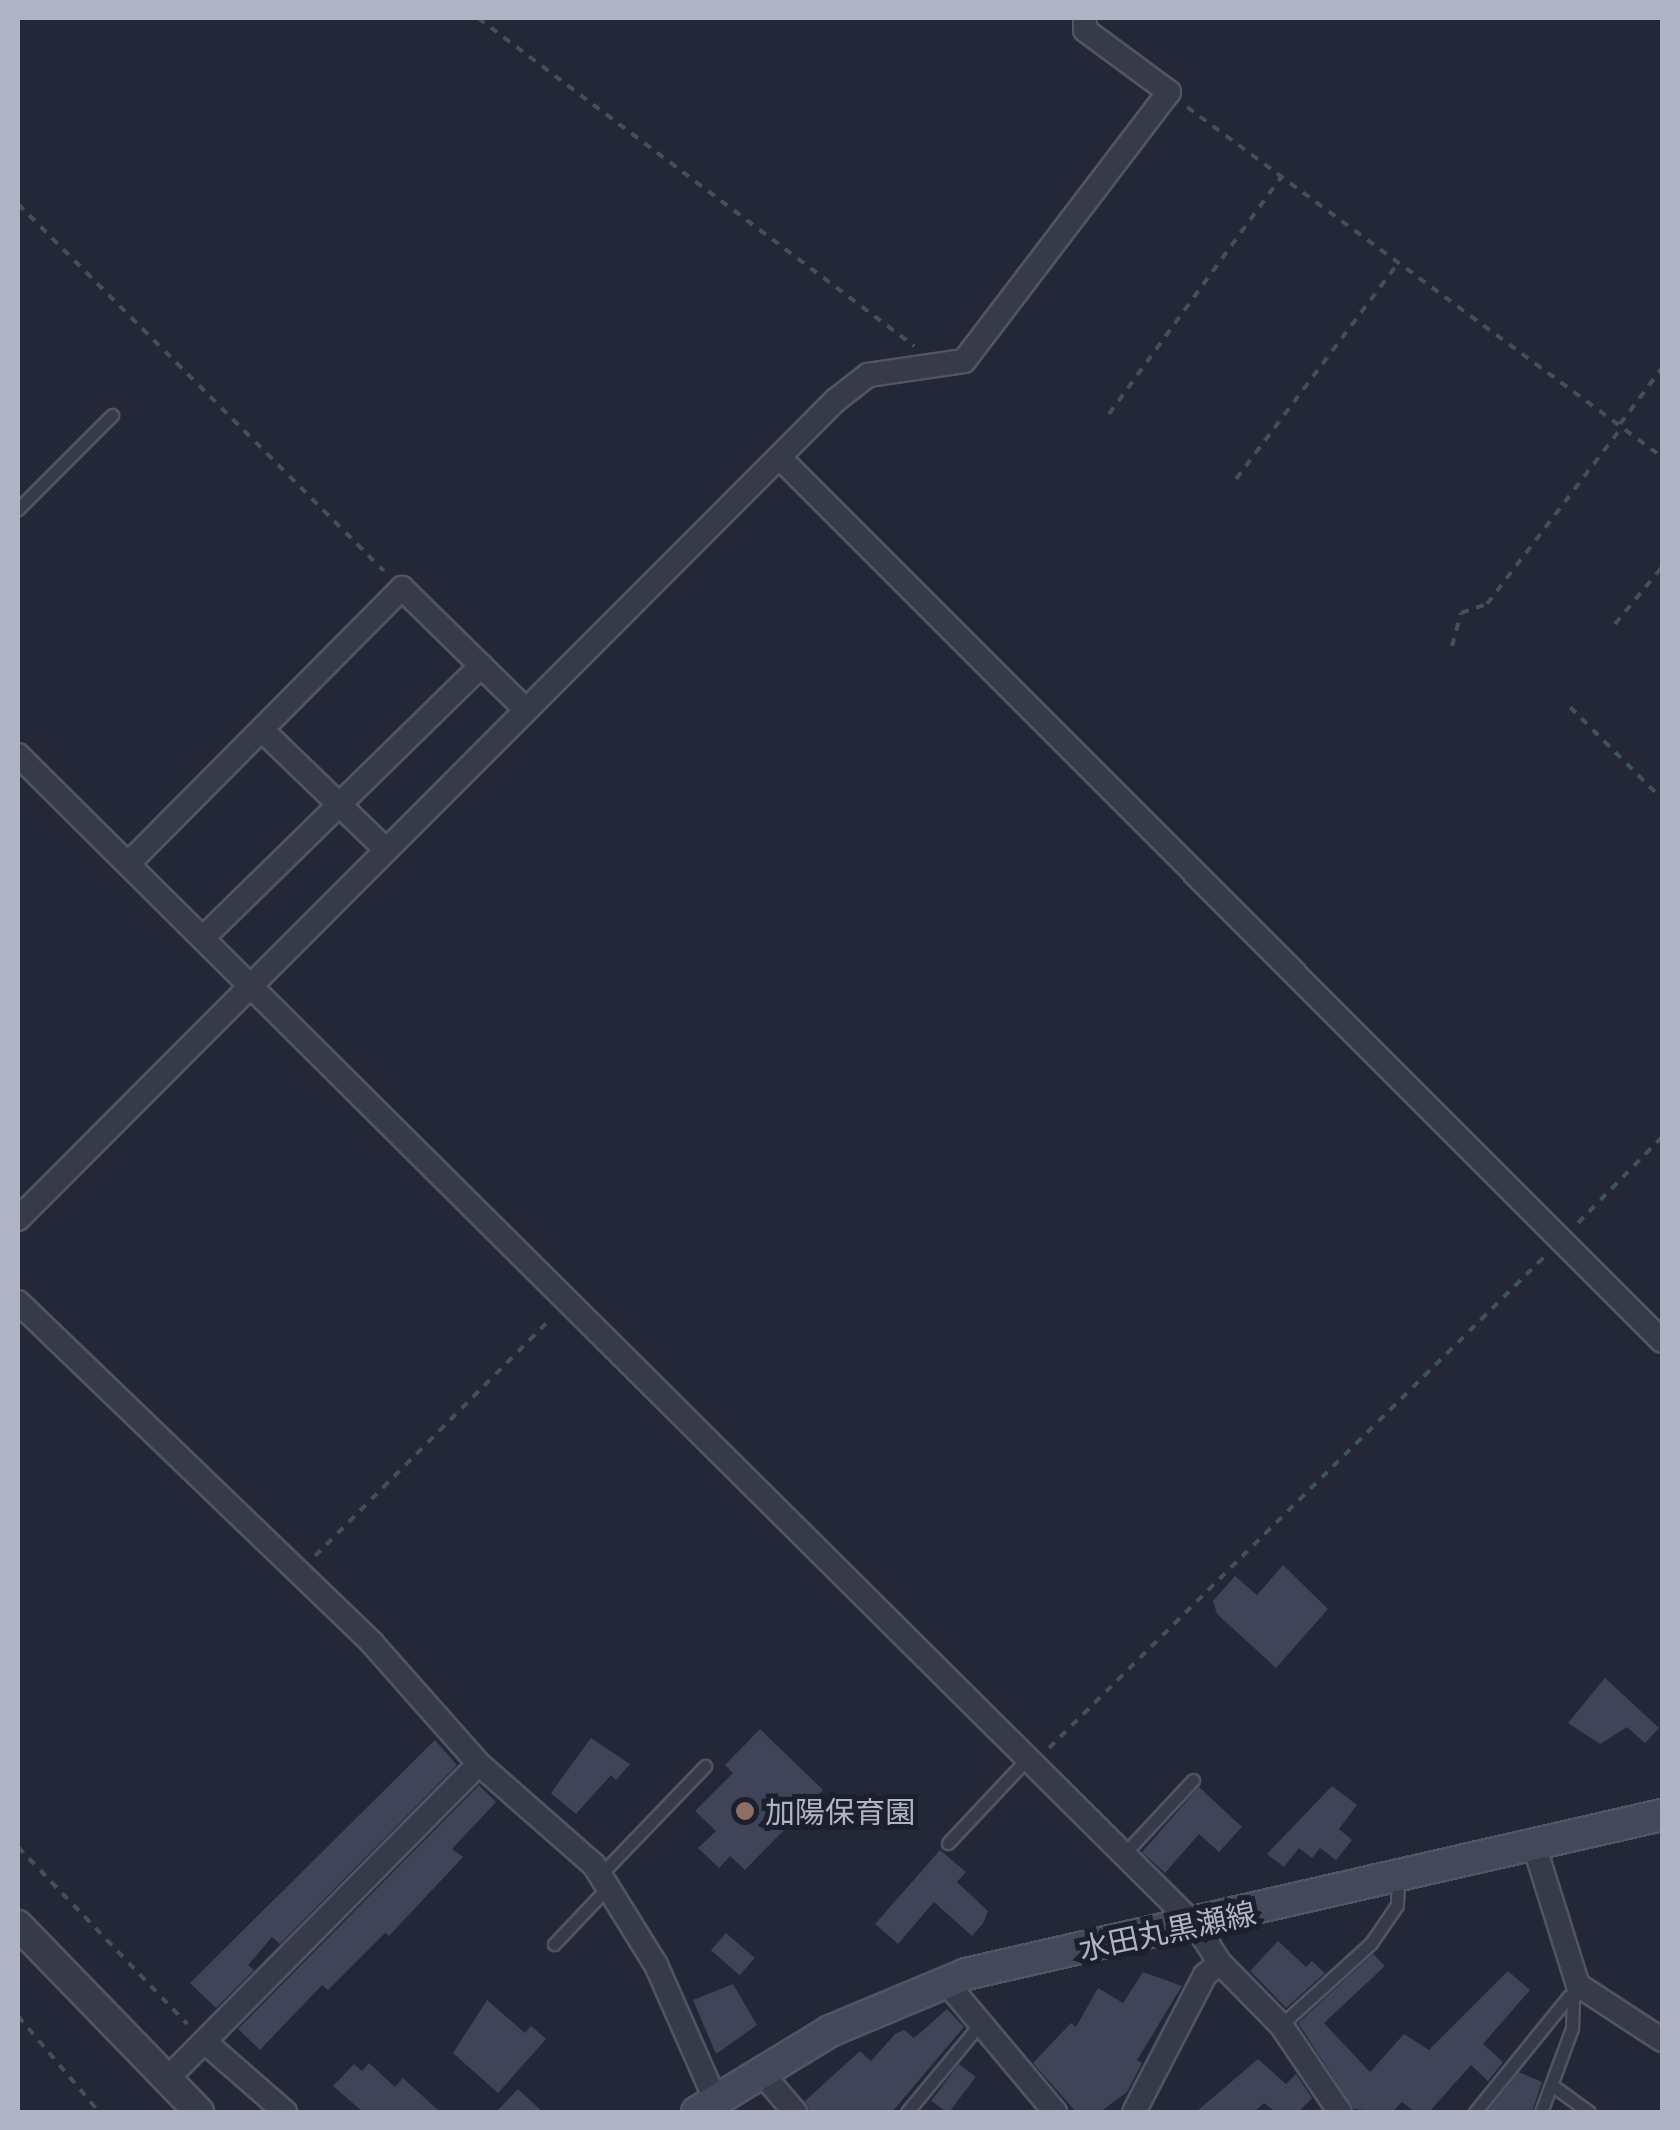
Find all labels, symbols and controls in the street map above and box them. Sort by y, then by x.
place label: 加陽保育園 [765,1793,915,1829]
marker: 加陽保育園 [734,1800,756,1822]
street label: 水田丸黒瀬線 [1075,1894,1259,1966]

